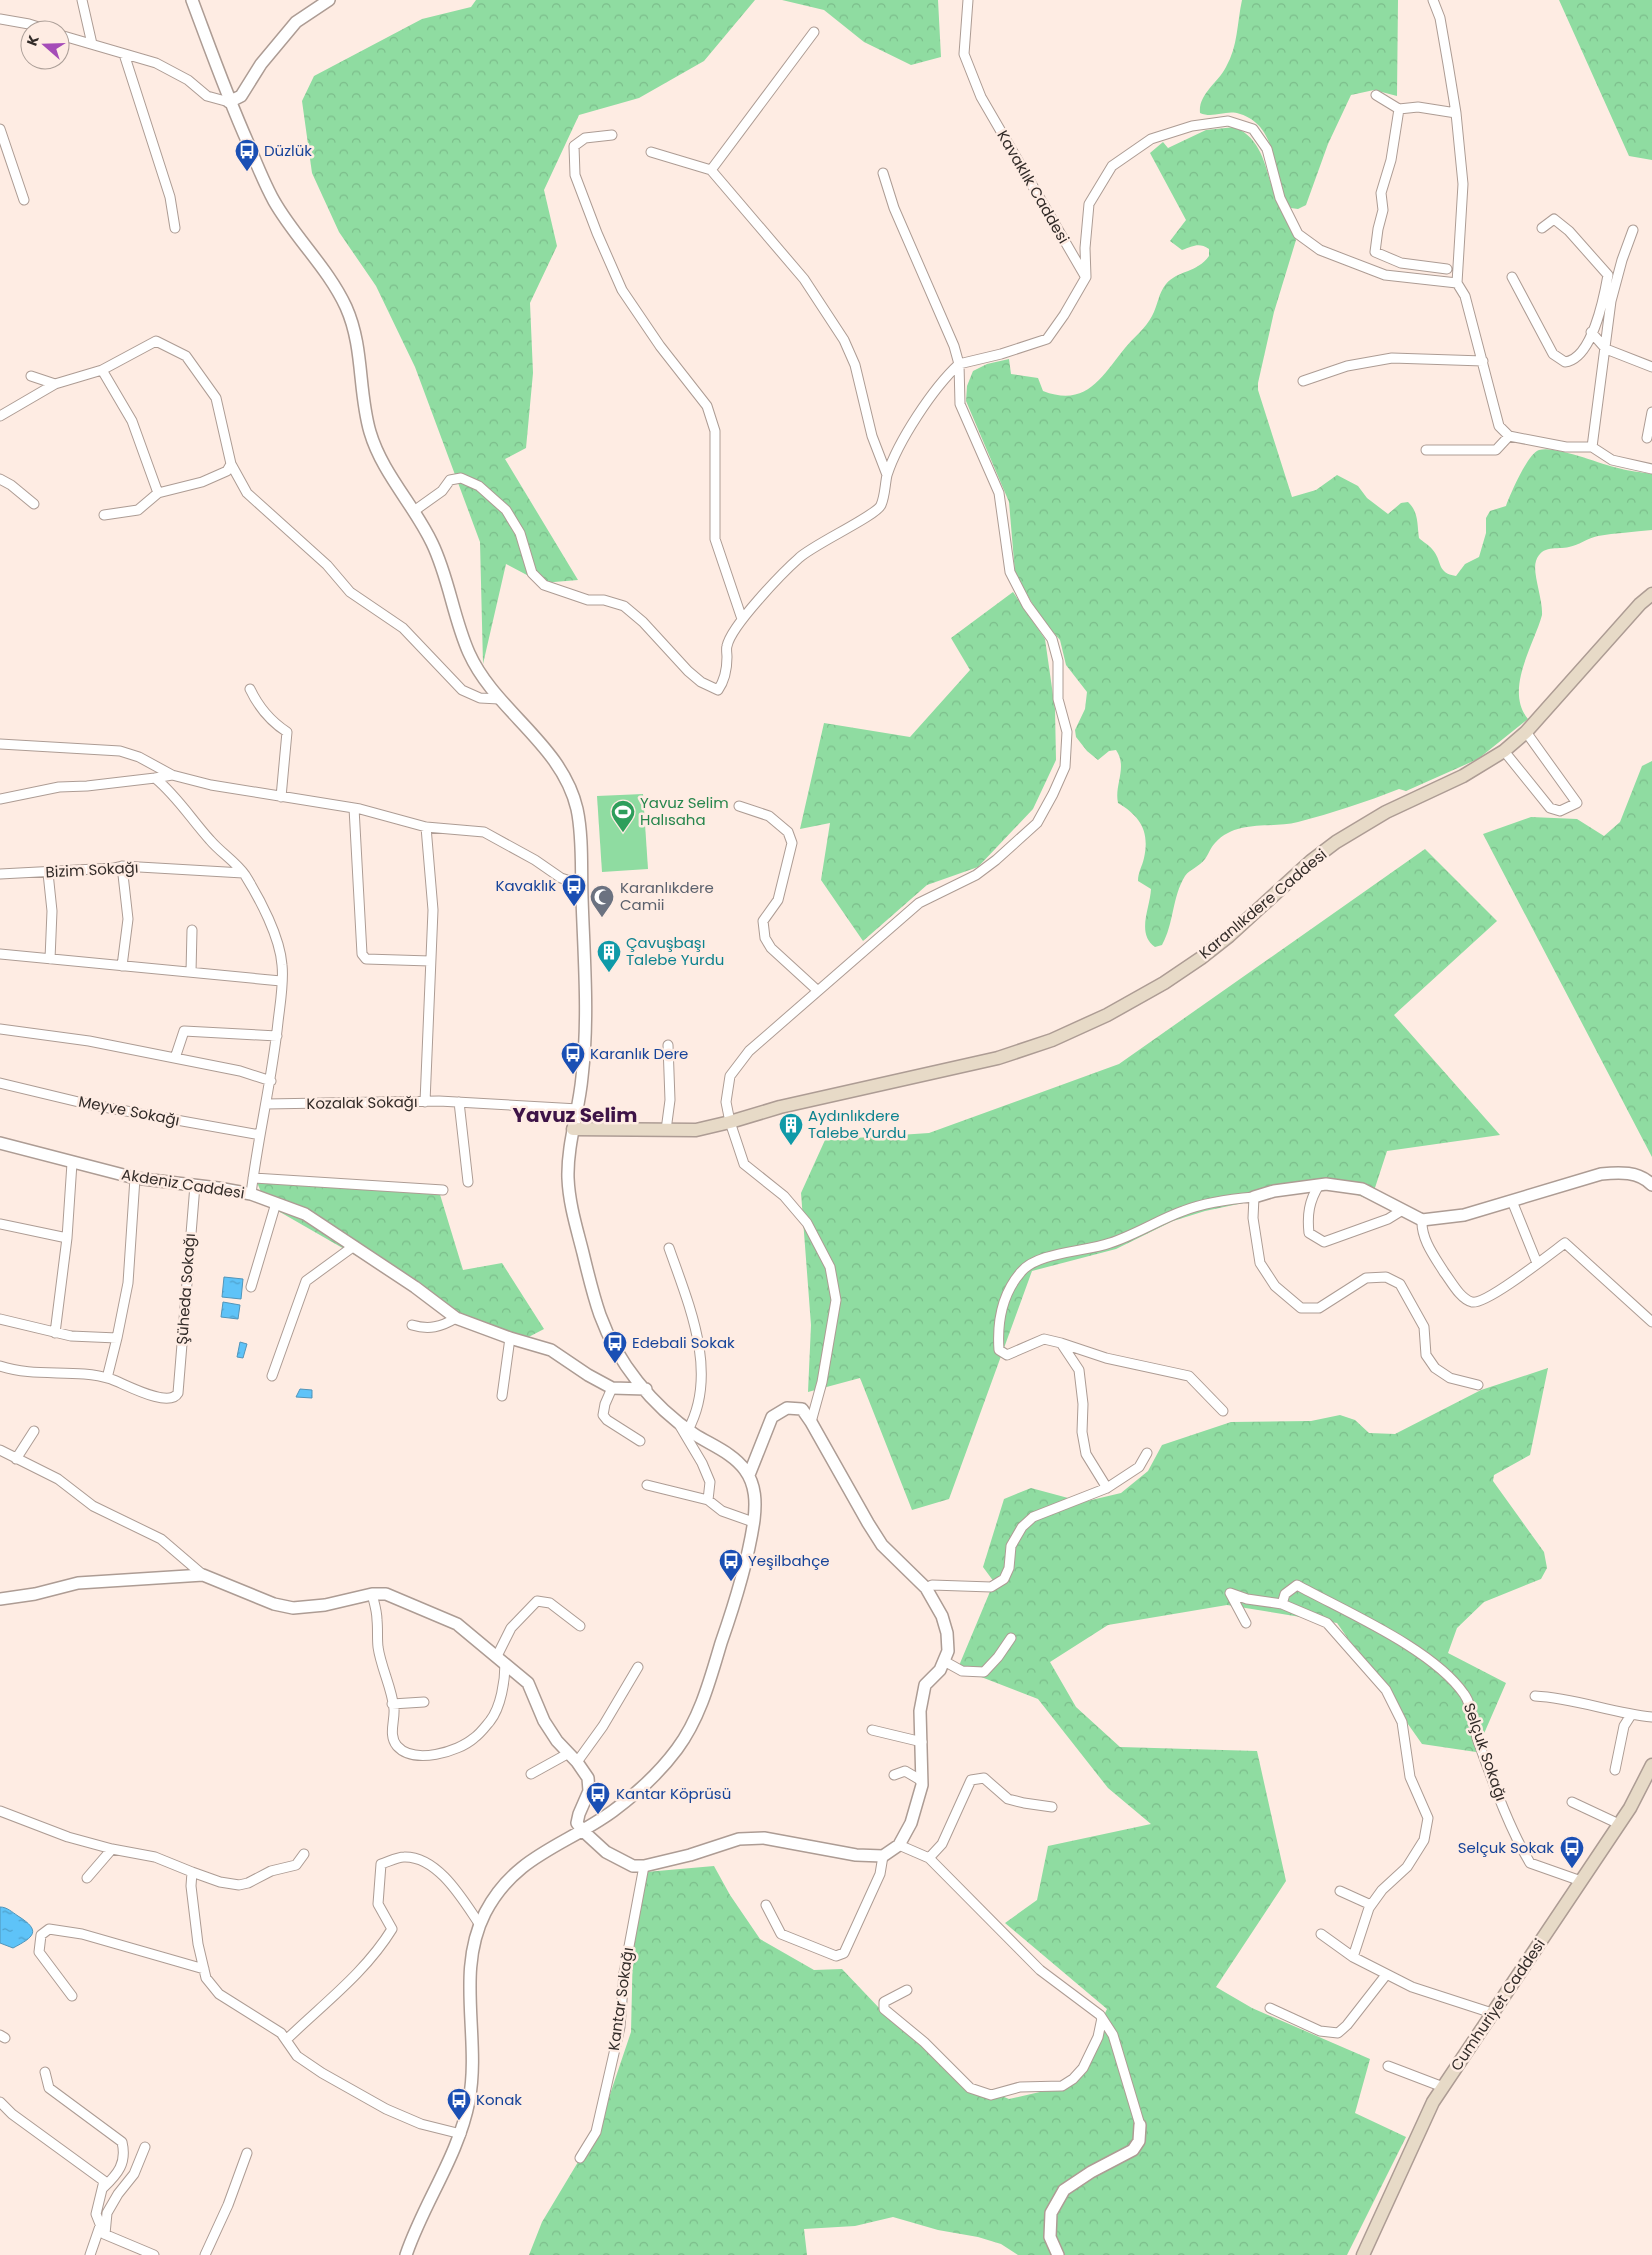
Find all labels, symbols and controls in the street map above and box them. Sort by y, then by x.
north arrow [20,20,70,70]
text: K [22,32,44,49]
street label: Kavaklık Caddesi [993,126,1074,247]
bus stop icon: Düzlük [234,138,260,172]
place label: Düzlük [264,140,312,161]
place label: Yavuz Selim Halısaha [640,792,729,830]
sports icon: Yavuz Selim Halısaha [610,799,636,833]
street label: Karanlıkdere Caddesi [1194,844,1331,963]
street label: Bizim Sokağı [45,857,139,882]
bus stop icon: Kavaklık [561,873,587,907]
place label: Kavaklık [495,875,556,896]
place label: Karanlıkdere Camii [620,877,714,915]
mosque icon: Karanlıkdere Camii [589,884,615,918]
place label: Çavuşbaşı Talebe Yurdu [626,932,724,970]
building icon: Çavuşbaşı Talebe Yurdu [596,939,622,973]
bus stop icon: Karanlık Dere [560,1041,586,1075]
place label: Karanlık Dere [590,1043,688,1064]
street label: Meyve Sokağı [77,1090,181,1131]
street label: Kozalak Sokağı [306,1091,418,1114]
district label: Yavuz Selim [513,1101,637,1129]
place label: Aydınlıkdere Talebe Yurdu [808,1105,906,1143]
building icon: Aydınlıkdere Talebe Yurdu [778,1112,804,1146]
street label: Akdeniz Caddesi [120,1163,246,1204]
street label: Şüheda Sokağı [171,1233,200,1345]
bus stop icon: Edebali Sokak [602,1330,628,1364]
place label: Edebali Sokak [632,1332,735,1353]
bus stop icon: Yeşilbahçe [718,1548,744,1582]
place label: Yeşilbahçe [748,1550,830,1571]
street label: Selçuk Sokağı [1459,1700,1512,1804]
bus stop icon: Kantar Köprüsü [585,1781,611,1815]
place label: Kantar Köprüsü [616,1783,731,1804]
bus stop icon: Selçuk Sokak [1559,1835,1585,1869]
place label: Selçuk Sokak [1458,1837,1554,1858]
street label: Cumhuriyet Caddesi [1445,1935,1550,2075]
street label: Kantar Sokağı [603,1946,638,2052]
bus stop icon: Konak [446,2087,472,2121]
place label: Konak [476,2089,522,2110]

